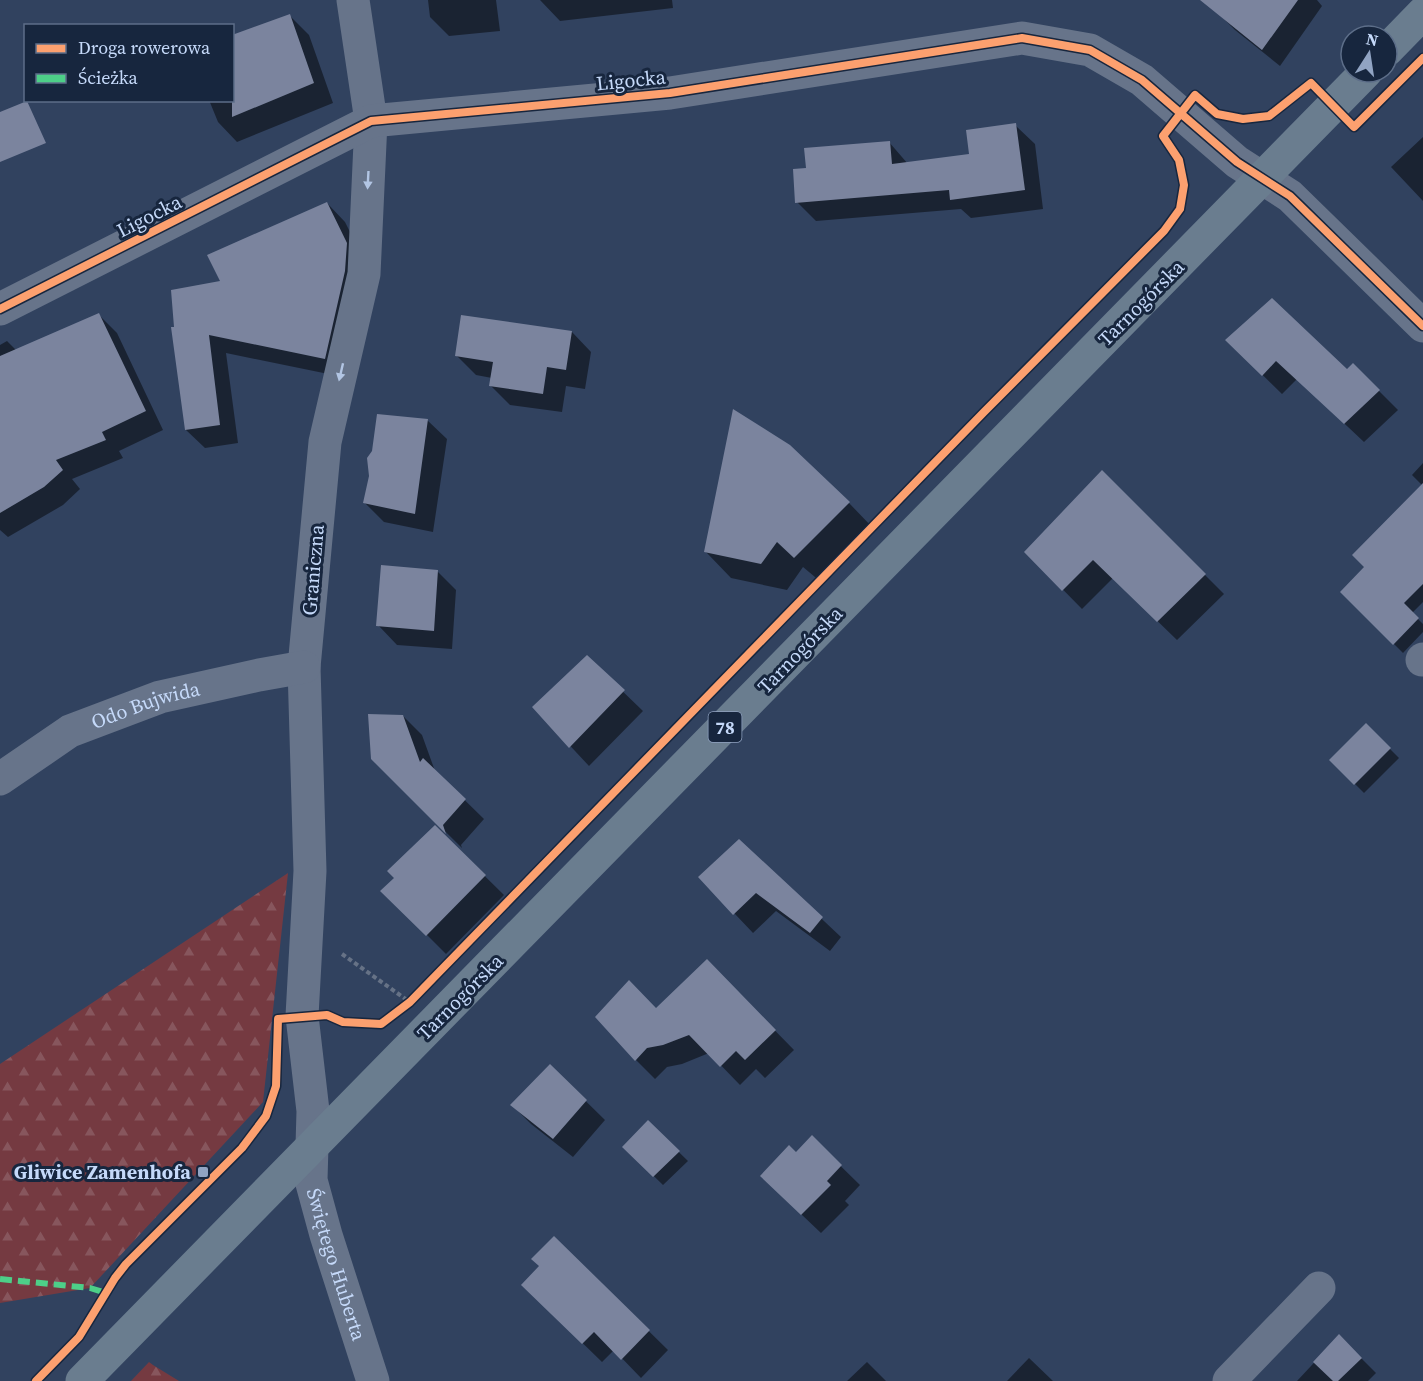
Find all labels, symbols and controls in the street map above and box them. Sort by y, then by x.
legend [24,24,234,102]
north arrow [1339,24,1399,84]
text: N [1364,27,1380,51]
text: Droga rowerowa [78,35,211,60]
street label: Ligocka [595,62,668,98]
text: Ścieżka [78,65,139,90]
one-way arrow [364,170,373,189]
street label: Ligocka [112,187,187,244]
street label: Tarnogórska [1092,253,1191,352]
one-way arrow [336,363,345,382]
street label: Graniczna [295,523,331,617]
street label: Tarnogórska [751,599,850,700]
street label: Odo Bujwida [87,674,203,736]
road number: 78 [708,712,742,742]
street label: Tarnogórska [411,947,510,1046]
place label: Gliwice Zamenhofa [14,1158,191,1186]
marker: Gliwice Zamenhofa [196,1165,210,1179]
street label: Świętego Huberta [300,1185,373,1345]

